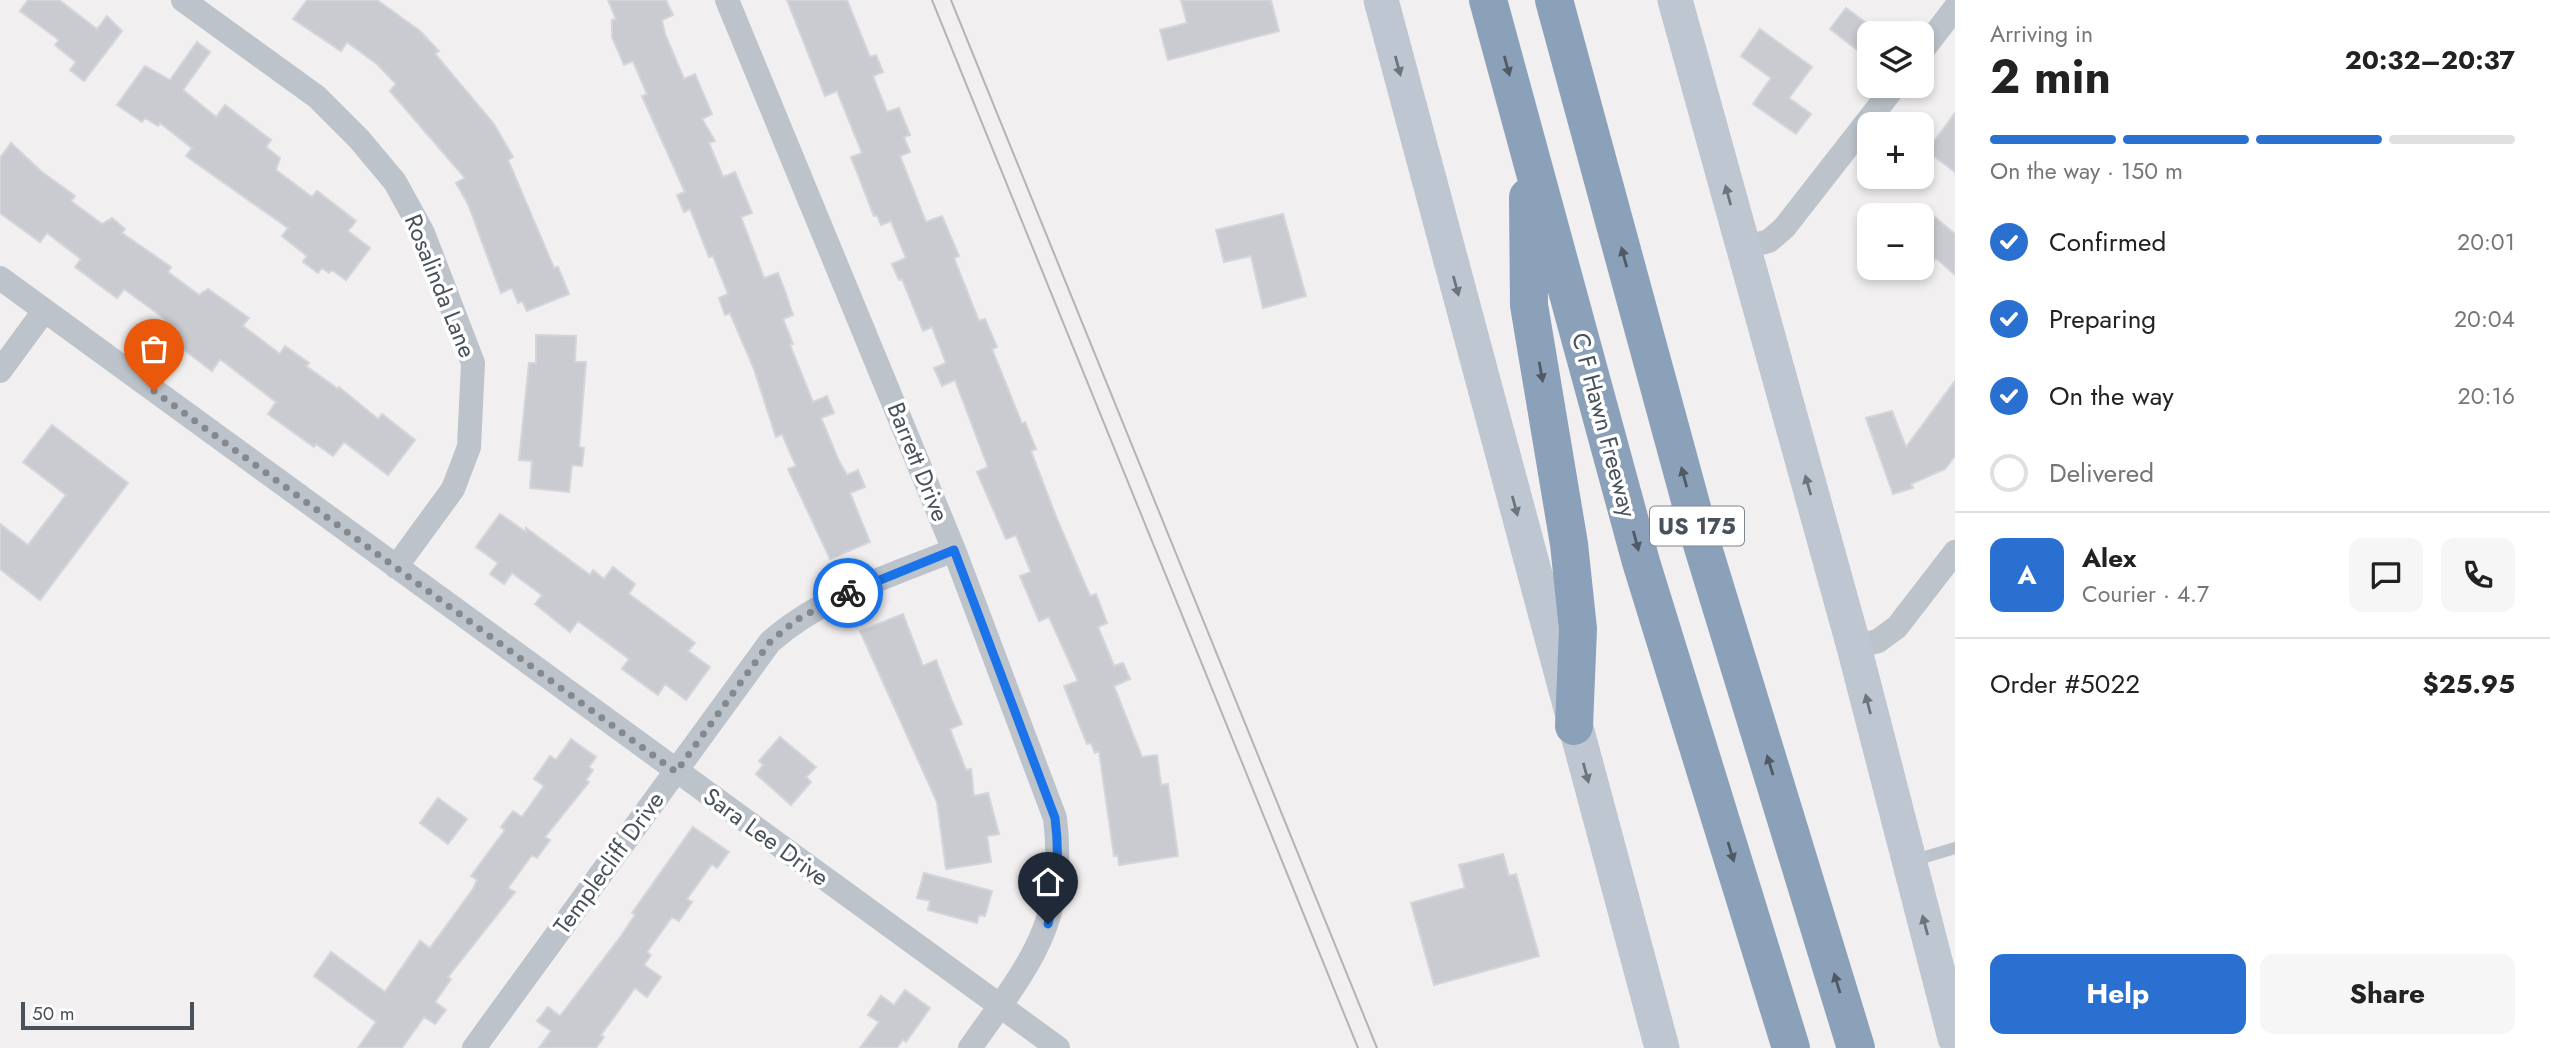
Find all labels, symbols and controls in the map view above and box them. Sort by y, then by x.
text: Arriving in [1990,17,2093,51]
map controls [1857,21,1934,280]
button: layers [1857,21,1934,98]
text: 20:32–20:37 [2345,41,2515,79]
text: 2 min [1990,44,2111,110]
one-way arrow [1393,55,1404,77]
one-way arrow [1502,56,1512,77]
button: + [1857,112,1934,189]
text: On the way · 150 m [1990,154,2183,188]
one-way arrow [1722,184,1732,205]
button: − [1857,203,1934,280]
street label: Rosalinda Lane [396,209,485,363]
icon: check [1990,223,2028,261]
text: Confirmed [2049,223,2166,261]
text: 20:01 [2457,225,2515,259]
one-way arrow [1618,246,1629,268]
one-way arrow [1451,275,1462,297]
icon: check [1990,300,2028,338]
text: Preparing [2049,300,2156,338]
text: 20:04 [2454,302,2515,336]
pin [124,319,184,391]
street label: C F Hawn Freeway [1563,329,1646,521]
icon: bag [135,330,173,368]
one-way arrow [1536,361,1547,383]
icon: check [1990,377,2028,415]
text: On the way [2049,377,2174,415]
text: 20:16 [2458,379,2515,413]
street label: Barrett Drive [879,397,958,527]
text: Delivered [2049,454,2154,492]
one-way arrow [1678,466,1688,487]
one-way arrow [1803,474,1813,495]
one-way arrow [1510,496,1520,517]
road number: US 175 [1650,506,1744,546]
one-way arrow [1631,530,1641,551]
button: chat [2349,538,2423,612]
button: phone [2441,538,2515,612]
text: Alex [2082,539,2136,577]
text: A [2017,556,2037,594]
courier [813,558,883,628]
icon: bike [829,574,867,612]
text: Courier · 4.7 [2082,577,2209,611]
text: Order #5022 [1990,665,2140,703]
text: $25.95 [2422,665,2515,703]
one-way arrow [1862,693,1873,715]
one-way arrow [1764,754,1775,775]
one-way arrow [1582,763,1592,784]
street label: Sara Lee Drive [696,779,836,894]
street label: Templecliff Drive [545,784,672,941]
one-way arrow [1726,842,1736,863]
pin [1018,852,1078,924]
icon: home [1029,863,1067,901]
one-way arrow [1919,914,1930,936]
button: Help [1990,954,2246,1034]
button: Share [2260,954,2515,1034]
one-way arrow [1831,972,1841,993]
scale bar [21,999,194,1031]
text: 50 m [32,1000,75,1027]

